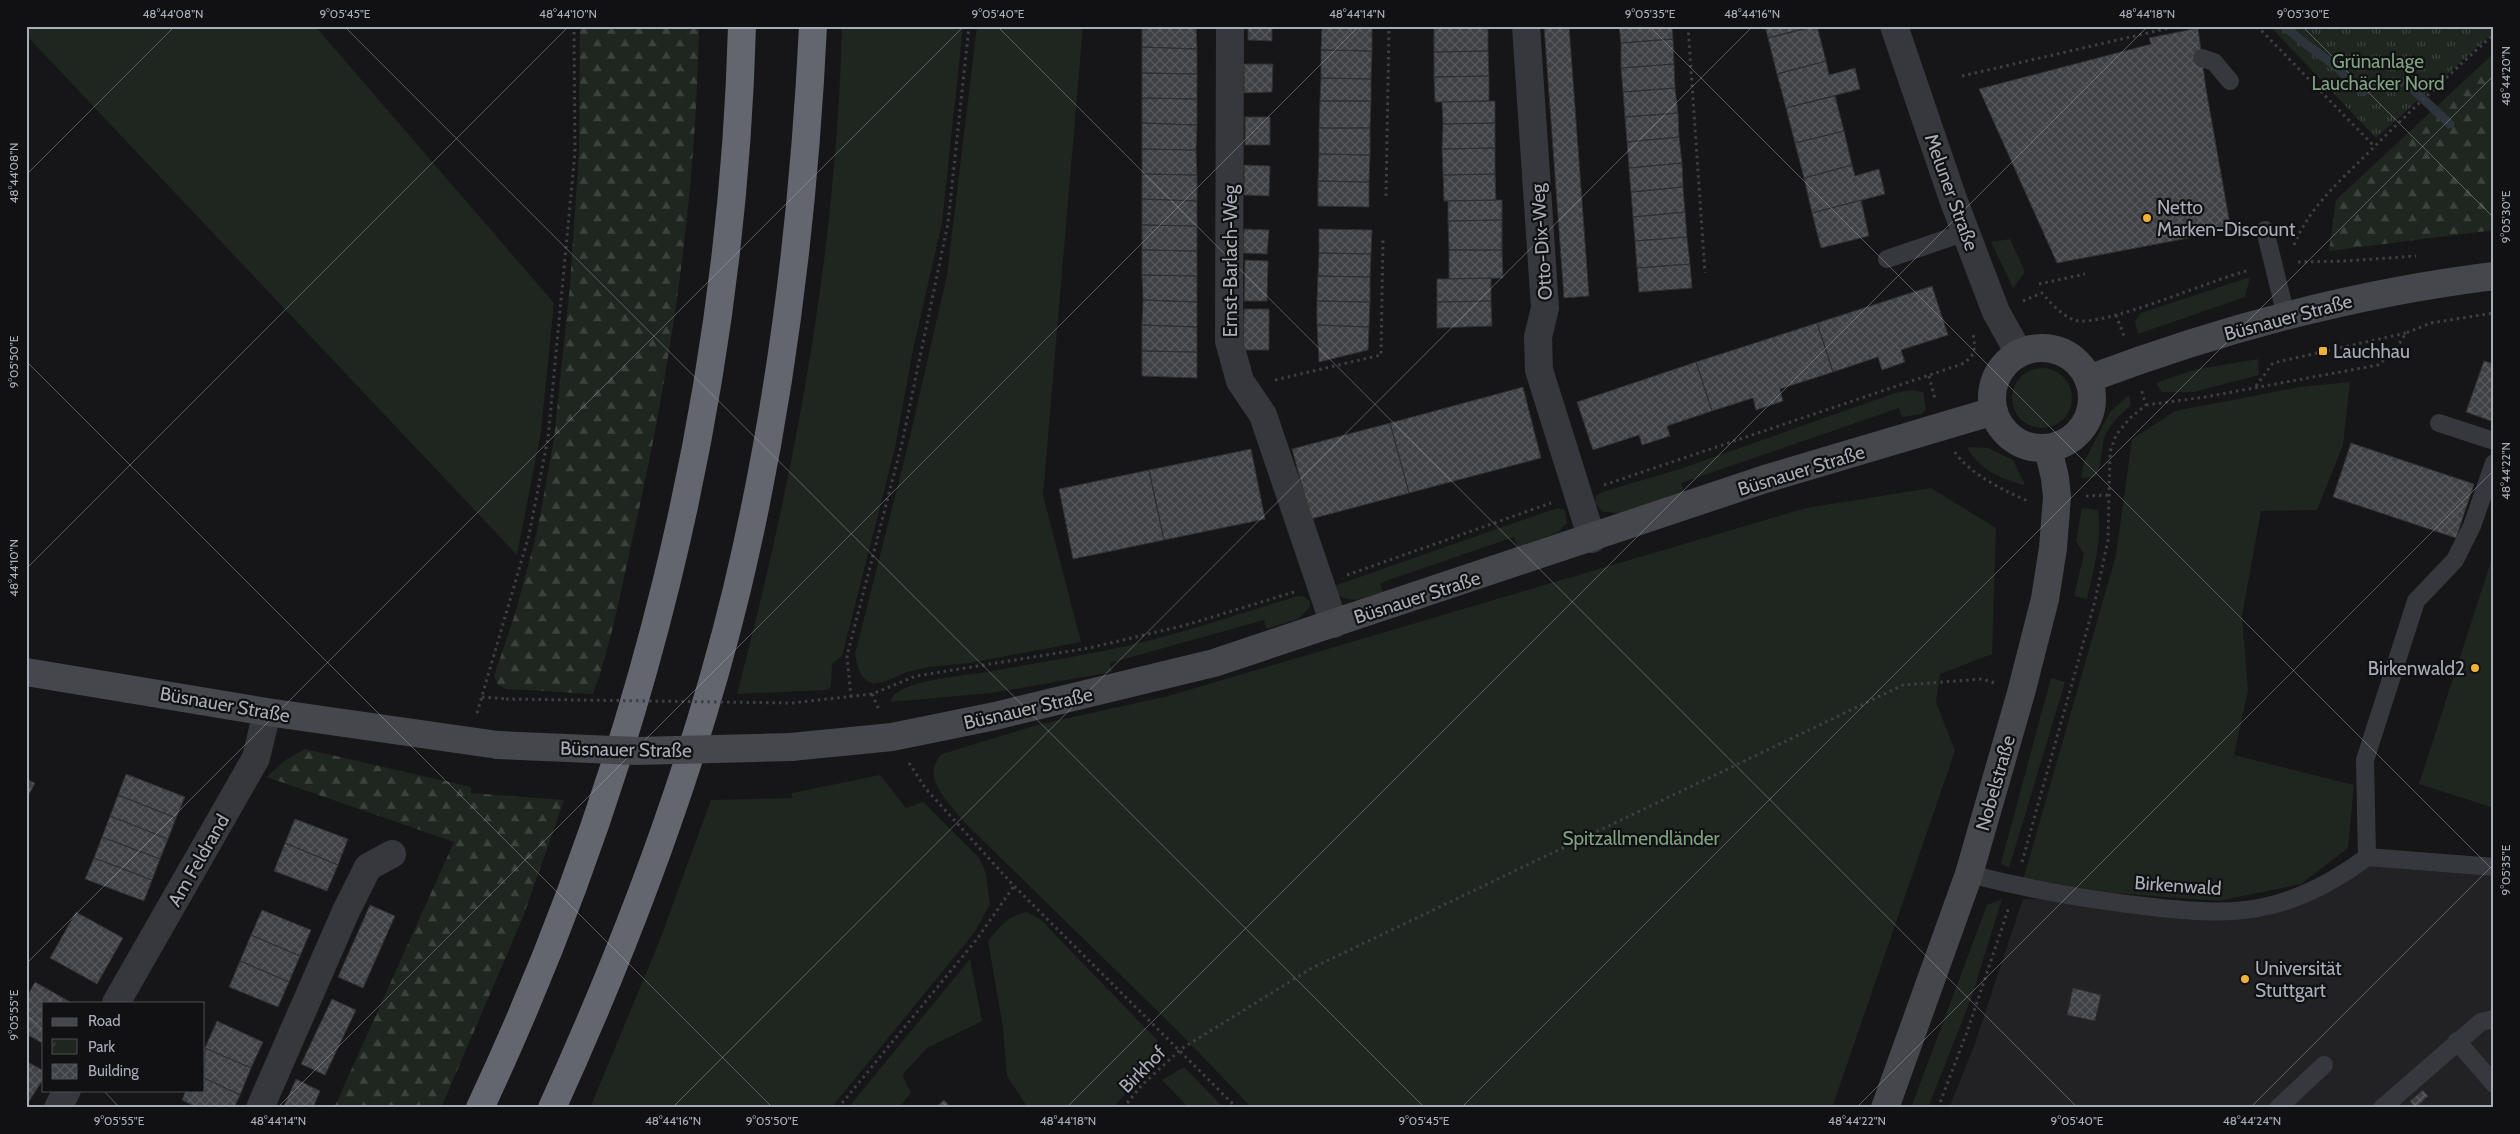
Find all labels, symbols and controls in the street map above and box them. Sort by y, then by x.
text: 48°44'08"N [142,6,204,21]
text: 9°05'45"E [320,6,371,21]
text: 48°44'10"N [539,6,597,21]
text: 9°05'40"E [972,6,1025,21]
text: 48°44'14"N [1329,6,1385,21]
text: 9°05'35"E [1625,6,1676,21]
text: 48°44'16"N [1724,6,1780,21]
text: 48°44'18"N [2119,6,2175,21]
text: 9°05'30"E [2277,6,2330,21]
text: 48°44'20"N [2498,46,2513,106]
park label: Grünanlage Lauchäcker Nord [2311,50,2445,95]
street label: Meluner Straße [1920,131,1983,254]
text: 48°44'08"N [6,142,21,204]
street label: Otto-Dix-Weg [1526,182,1557,301]
street label: Ernst-Barlach-Weg [1219,184,1242,337]
text: 9°05'30"E [2498,190,2513,243]
place label: Netto Marken-Discount [2157,196,2296,241]
marker: Netto Marken-Discount [2141,212,2153,224]
street label: Büsnauer Straße [2222,289,2355,346]
text: 9°05'50"E [6,335,21,388]
place label: Lauchhau [2333,340,2410,363]
marker: Lauchhau [2317,345,2329,357]
street label: Büsnauer Straße [1735,440,1868,501]
text: 48°44'22"N [2498,442,2513,500]
text: 48°44'10"N [6,539,21,597]
street label: Büsnauer Straße [1351,566,1484,629]
place label: Birkenwald2 [2368,657,2465,680]
marker: Birkenwald2 [2469,662,2481,674]
street label: Büsnauer Straße [158,682,292,727]
street label: Büsnauer Straße [961,682,1095,734]
street label: Nobelstraße [1971,733,2020,833]
street label: Büsnauer Straße [560,737,692,762]
street label: Am Feldrand [163,810,234,910]
park label: Spitzallmendländer [1562,827,1720,850]
text: 9°05'35"E [2498,844,2513,895]
street label: Birkenwald [2134,871,2222,900]
place label: Universität Stuttgart [2255,957,2342,1002]
marker: Universität Stuttgart [2239,973,2251,985]
text: 9°05'55"E [6,989,21,1040]
legend [42,1002,205,1092]
text: Road [88,1012,121,1030]
text: Park [88,1038,115,1056]
street label: Birkhof [1114,1041,1171,1098]
text: Building [88,1062,139,1080]
text: 9°05'55"E [94,1113,145,1128]
text: 48°44'14"N [250,1113,306,1128]
text: 48°44'16"N [645,1113,701,1128]
text: 9°05'50"E [746,1113,799,1128]
text: 48°44'18"N [1040,1113,1096,1128]
text: 9°05'45"E [1399,1113,1450,1128]
text: 48°44'22"N [1828,1113,1886,1128]
text: 9°05'40"E [2051,1113,2104,1128]
text: 48°44'24"N [2223,1113,2281,1128]

